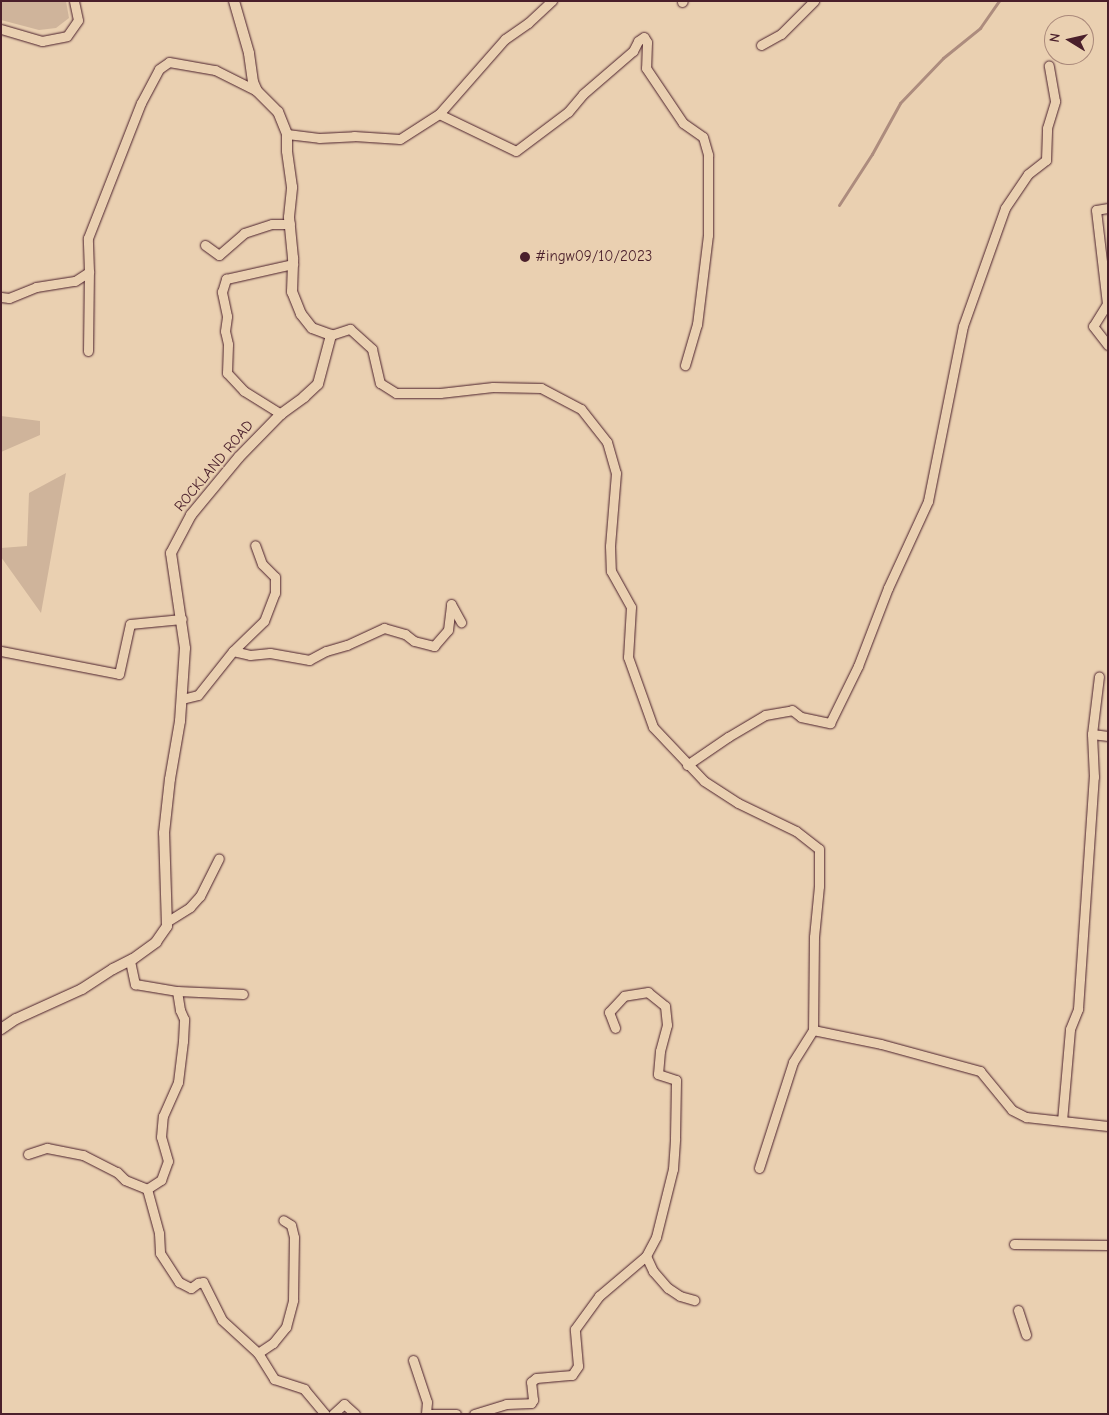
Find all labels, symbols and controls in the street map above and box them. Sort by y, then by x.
north arrow [1044,15,1094,65]
text: N [1046,32,1064,44]
place label: #ingw09/10/2023 [535,248,652,266]
marker: #ingw09/10/2023 [519,251,531,263]
street label: ROCKLAND ROAD [171,417,257,515]

